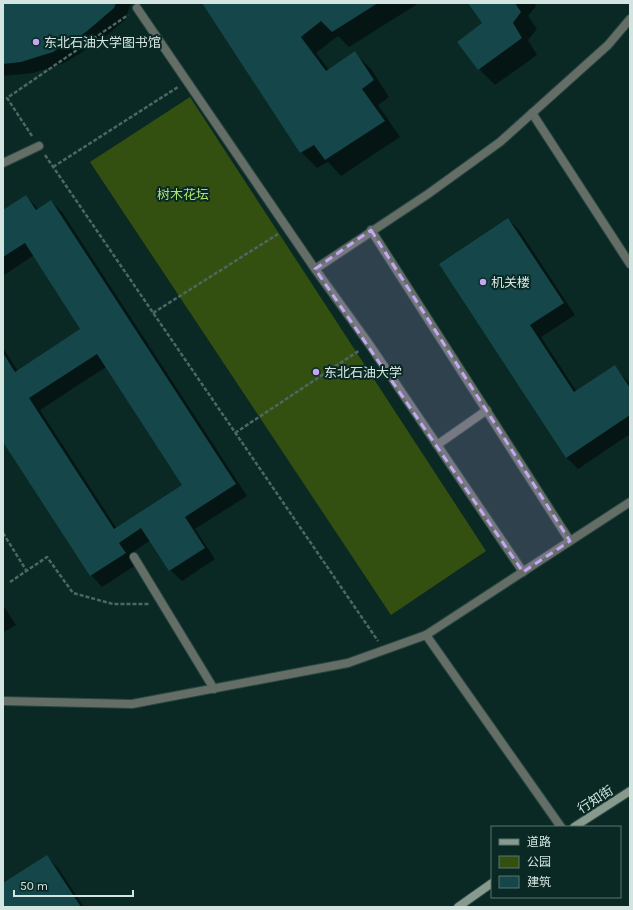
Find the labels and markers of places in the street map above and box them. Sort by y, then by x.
place label: 东北石油大学图书馆 [44,35,161,50]
marker: 东北石油大学图书馆 [31,37,41,47]
place label: 机关楼 [491,275,530,290]
marker: 机关楼 [478,277,488,287]
place label: 东北石油大学 [324,365,402,380]
marker: 东北石油大学 [311,367,321,377]

